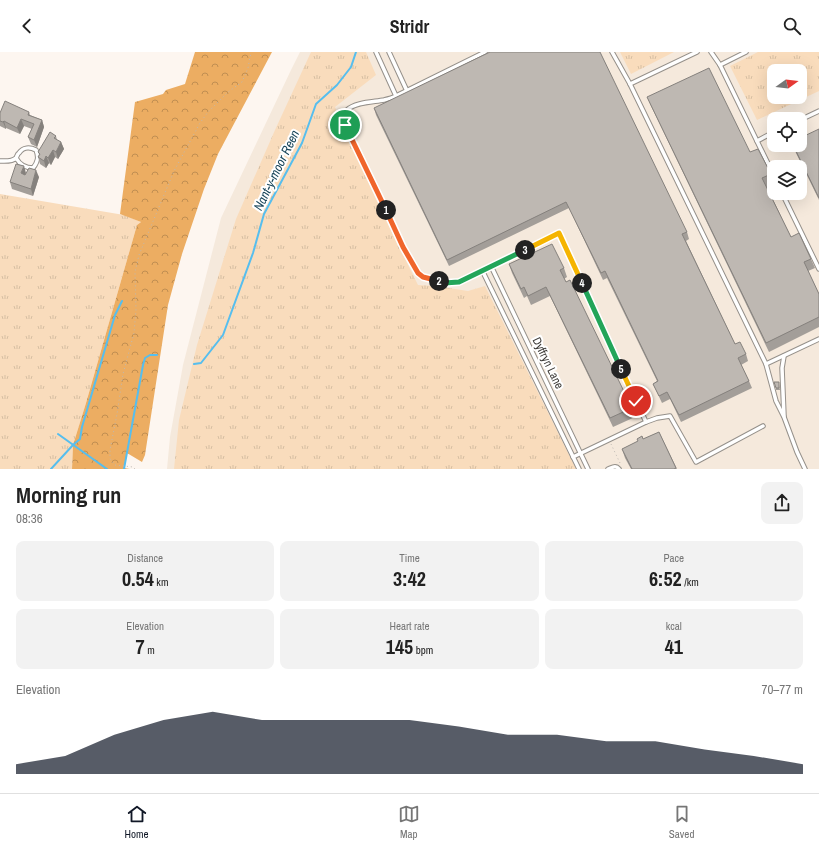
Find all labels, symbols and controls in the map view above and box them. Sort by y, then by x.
text: Stridr [390,14,429,39]
icon: back [16,15,38,37]
icon: search [781,15,803,37]
north arrow [767,64,807,104]
map controls [767,64,807,200]
pin [328,108,362,142]
button: locate [767,112,807,152]
icon: arrive [334,114,356,136]
water label: Nant-y-moor Reen [250,127,303,213]
button: layers [767,160,807,200]
pin: 1 [376,200,396,220]
text: 1 [383,203,389,217]
pin: 3 [515,240,535,260]
text: 3 [522,243,528,257]
pin: 2 [429,271,449,291]
pin: 4 [572,273,592,293]
text: 2 [436,274,442,288]
text: 4 [579,276,585,290]
street label: Dyffryn Lane [529,334,567,392]
pin: 5 [611,359,631,379]
text: 5 [618,362,624,376]
pin [619,384,653,418]
icon: check [625,390,647,412]
text: Morning run [16,480,121,510]
button: share [761,482,803,524]
text: 08:36 [16,510,43,527]
text: Distance [127,551,163,565]
text: Time [399,551,420,565]
text: Pace [664,551,684,565]
text: 0.54 [122,565,154,592]
text: 3:42 [393,565,426,592]
text: 6:52 [649,565,682,592]
text: km [154,575,168,589]
text: /km [682,575,699,589]
text: Elevation [126,619,164,633]
text: Heart rate [389,619,430,633]
text: kcal [666,619,682,633]
text: 7 [136,633,145,660]
text: 145 [386,633,413,660]
text: 41 [665,633,683,660]
text: m [145,643,155,657]
text: bpm [413,643,433,657]
text: Elevation [16,681,60,698]
text: 70–77 m [762,681,803,698]
tab: Home [125,803,149,841]
tab: Map [398,803,420,841]
tab: Saved [669,803,694,841]

